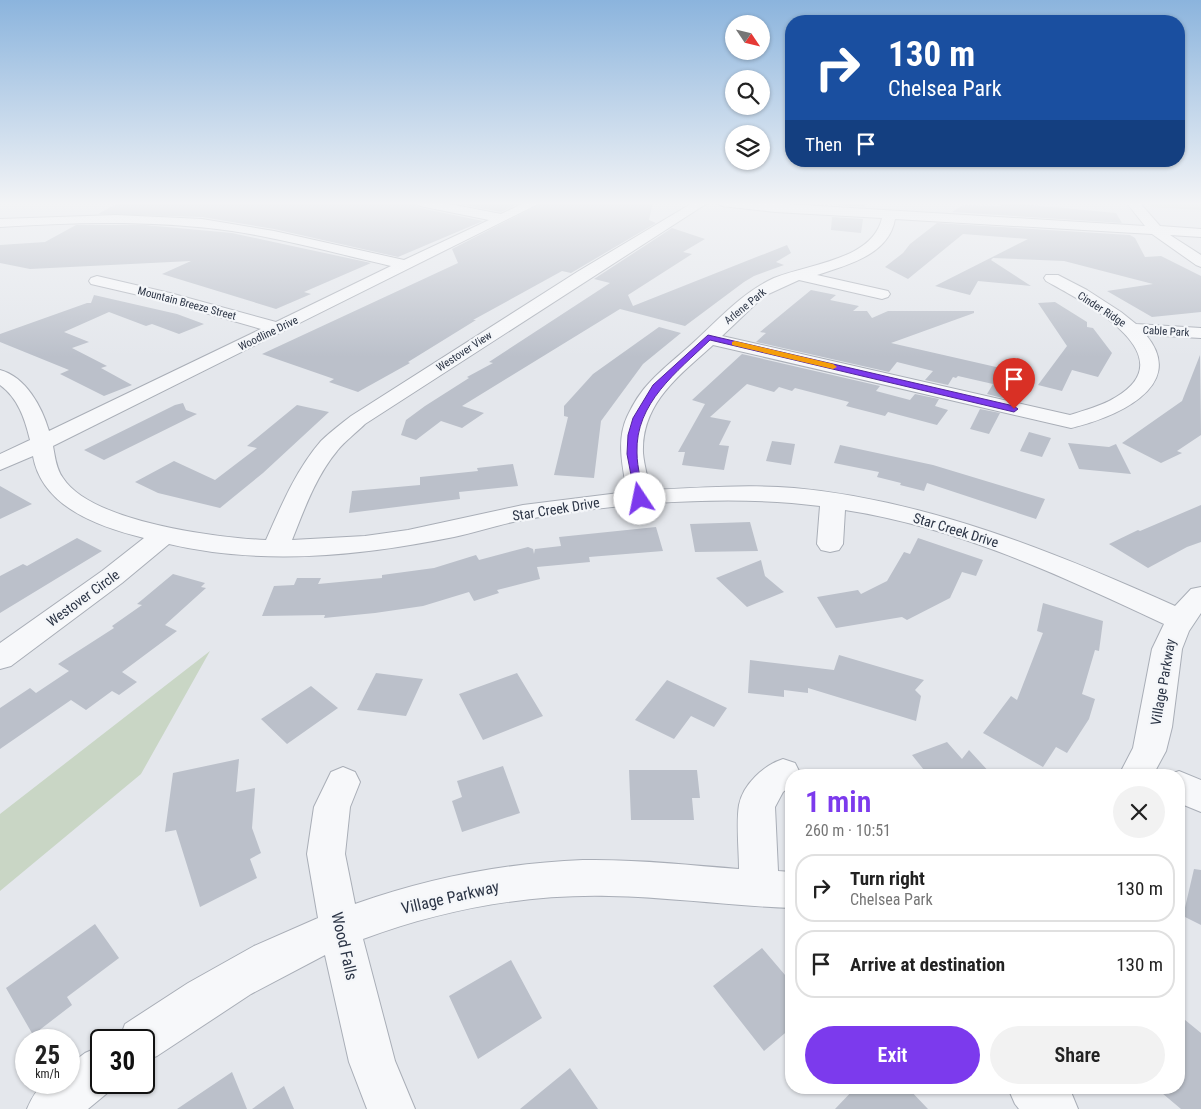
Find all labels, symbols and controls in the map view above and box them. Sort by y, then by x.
north arrow [725,15,770,60]
map controls [725,15,770,170]
text: 130 m [888,34,975,75]
icon: right [805,35,870,100]
button: search [725,70,770,115]
text: Chelsea Park [888,76,1002,101]
button: layers [725,125,770,170]
icon: arrive [852,130,880,158]
text: Then [805,133,842,156]
street label: Mountain Breeze Street [136,284,237,323]
street label: Arlene Park [722,286,769,327]
street label: Cinder Ridge [1075,289,1128,330]
street label: Woodline Drive [236,313,300,353]
street label: Cable Park [1142,324,1190,339]
street label: Westover View [434,329,494,374]
pin [993,358,1035,409]
icon: arrive [1000,365,1028,393]
position arrow [613,472,665,524]
street label: Star Creek Drive [511,494,601,524]
street label: Star Creek Drive [911,509,1001,551]
street label: Westover Circle [44,566,123,630]
street label: Village Parkway [1148,637,1178,726]
text: 1 min [805,784,871,819]
button: close [1113,786,1165,838]
text: 260 m · 10:51 [805,821,891,840]
text: Turn right [850,867,925,890]
icon: right [807,874,835,902]
street label: Village Parkway [399,877,501,918]
text: 130 m [1116,877,1163,900]
text: Chelsea Park [850,890,933,909]
street label: Wood Falls [327,910,362,982]
icon: arrive [807,950,835,978]
text: Arrive at destination [850,953,1005,976]
text: 130 m [1116,953,1163,976]
button: Exit [805,1026,980,1084]
button: Share [990,1026,1165,1084]
speed limit sign: 30 [90,1029,155,1094]
text: 25 [35,1041,60,1070]
text: km/h [35,1067,60,1081]

